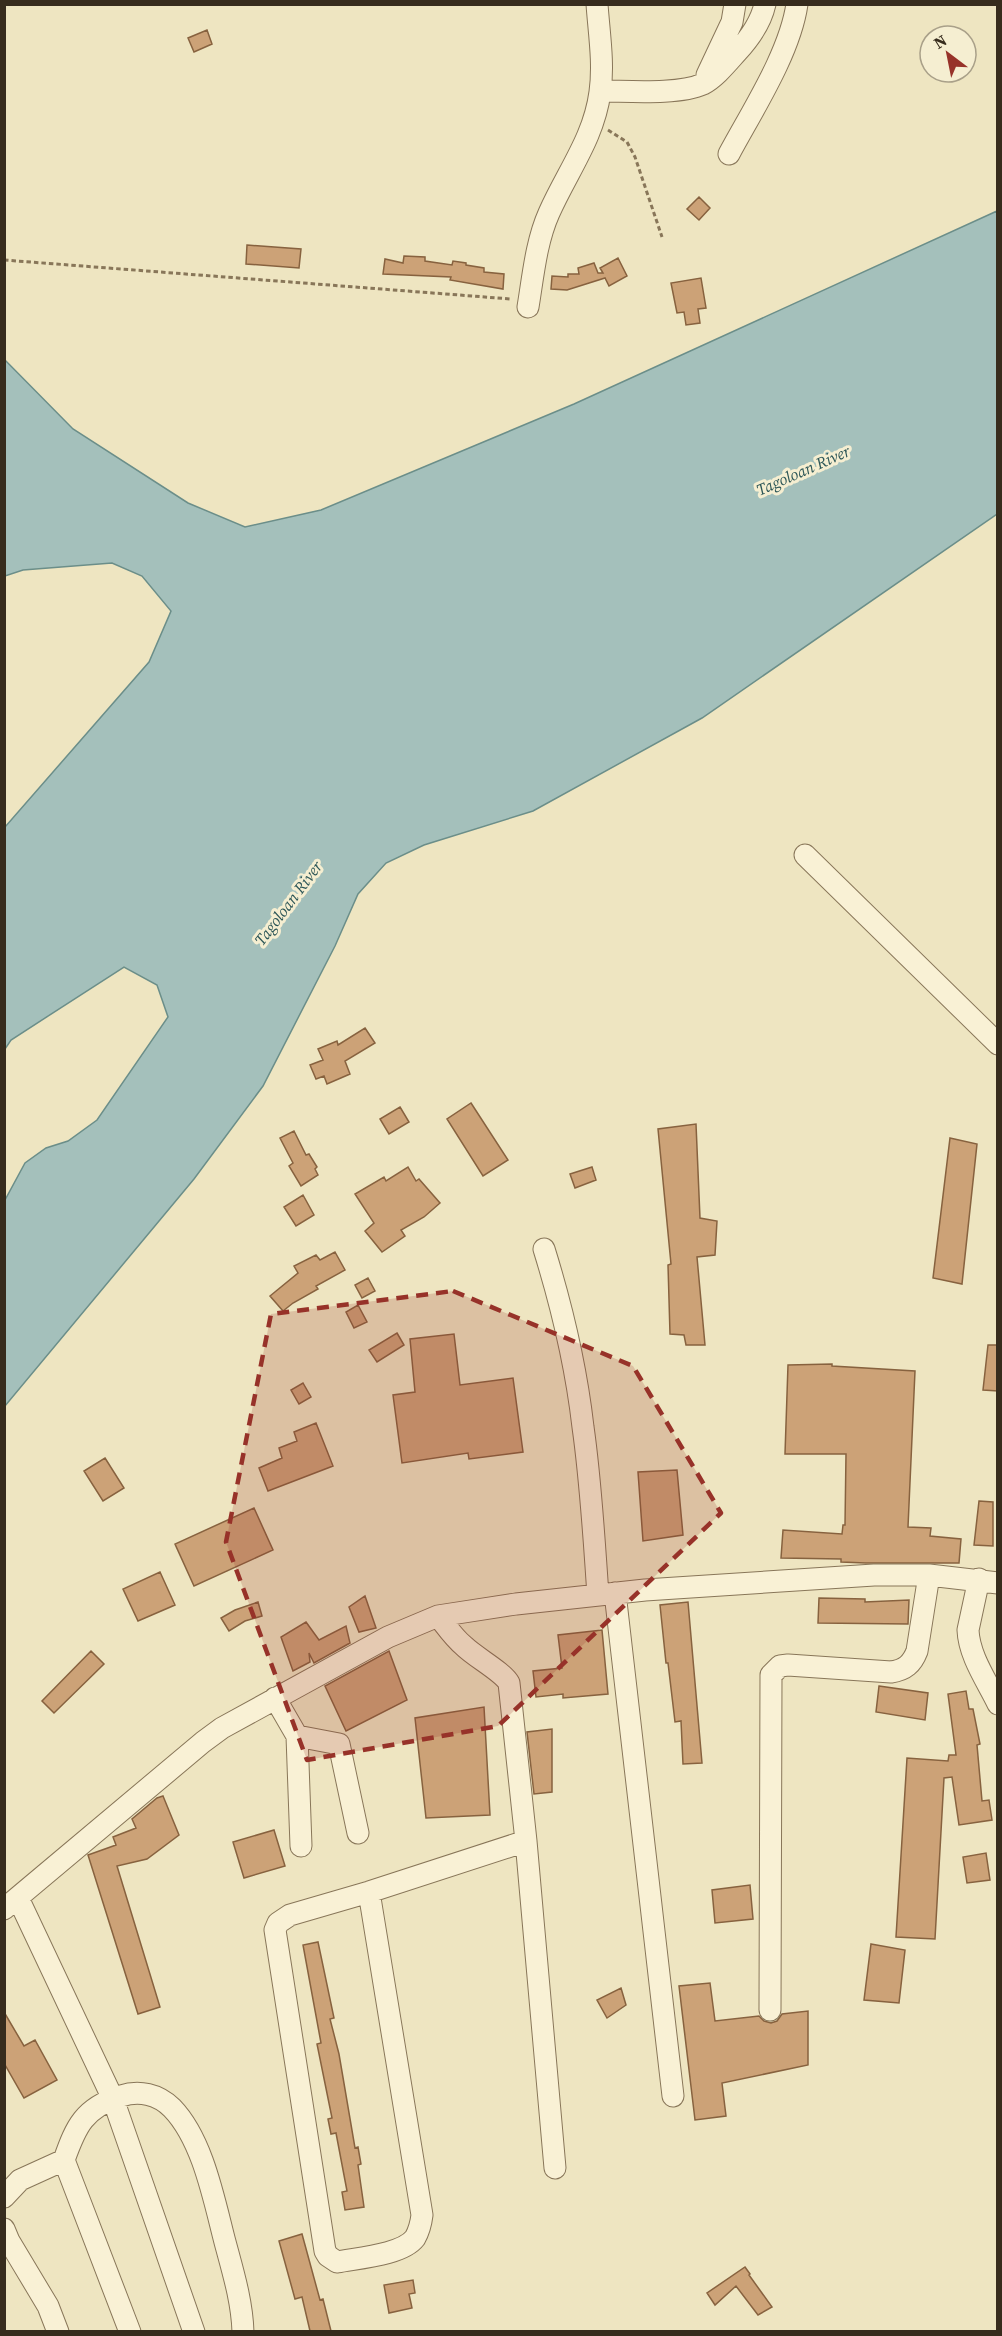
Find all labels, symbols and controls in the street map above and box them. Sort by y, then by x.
north arrow [918,24,978,84]
text: N [929,29,951,54]
water label: Tagoloan River [753,439,854,500]
water label: Tagoloan River [249,856,327,950]

